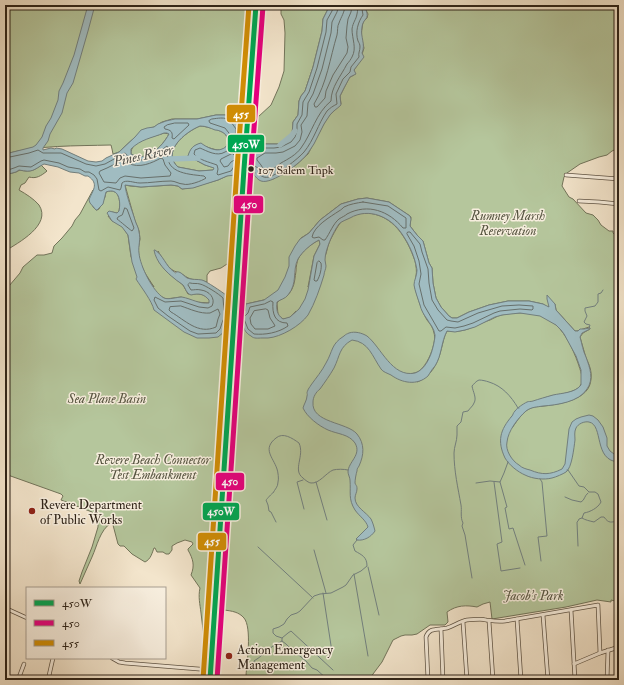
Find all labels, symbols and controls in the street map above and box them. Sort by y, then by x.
line badge: 455 [226,104,256,123]
text: 455 [232,108,249,122]
line badge: 450W [227,134,265,153]
text: 450W [231,138,261,152]
water label: Pines River [111,141,175,170]
place label: 107 Salem Tnpk [258,163,334,178]
marker: 107 Salem Tnpk [246,164,256,174]
line badge: 450 [233,195,264,214]
text: 450 [240,198,258,212]
park label: Rumney Marsh Reservation [470,208,545,239]
park label: Sea Plane Basin [67,391,146,407]
park label: Revere Beach Connector Test Embankment [95,452,212,483]
line badge: 450 [215,472,245,491]
text: 450 [221,475,239,489]
place label: Revere Department of Public Works [40,497,142,528]
line badge: 450W [202,502,240,521]
text: 450W [206,505,236,519]
marker: Revere Department of Public Works [27,506,37,516]
line badge: 455 [197,532,227,551]
text: 455 [203,535,220,549]
legend [26,587,166,659]
park label: Jacob's Park [503,588,563,604]
text: 450W [62,596,93,611]
text: 450 [62,616,80,631]
text: 455 [62,636,80,651]
place label: Action Emergency Management [236,642,333,673]
marker: Action Emergency Management [224,651,234,661]

